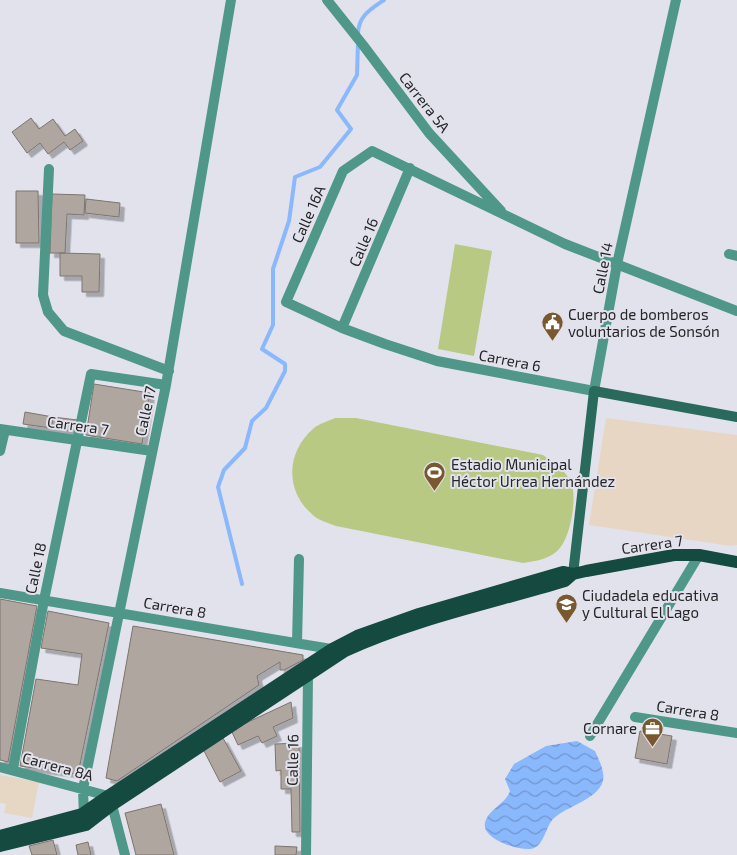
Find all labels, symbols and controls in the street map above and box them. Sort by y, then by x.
street label: Carrera 5A [396,68,455,136]
street label: Calle 16A [287,182,329,246]
street label: Calle 16 [345,215,381,269]
street label: Calle 14 [588,241,616,295]
place label: Cuerpo de bomberos voluntarios de Sonsón [568,305,720,340]
public building icon: Cuerpo de bomberos voluntarios de Sonsón [540,311,564,342]
street label: Carrera 6 [477,345,543,375]
street label: Calle 17 [131,384,159,438]
street label: Carrera 7 [46,412,110,438]
place label: Estadio Municipal Héctor Urrea Hernández [451,455,615,490]
sports icon: Estadio Municipal Héctor Urrea Hernández [423,461,447,492]
street label: Carrera 7 [620,531,684,557]
street label: Calle 18 [21,541,49,595]
place label: Ciudadela educativa y Cultural El Lago [582,586,719,621]
school or university icon: Ciudadela educativa y Cultural El Lago [554,592,578,623]
street label: Carrera 8 [142,593,208,621]
street label: Carrera 8 [655,696,721,724]
office icon: Cornare [641,716,665,747]
place label: Cornare [583,719,637,737]
street label: Calle 16 [283,734,301,786]
street label: Carrera 8A [21,748,96,784]

